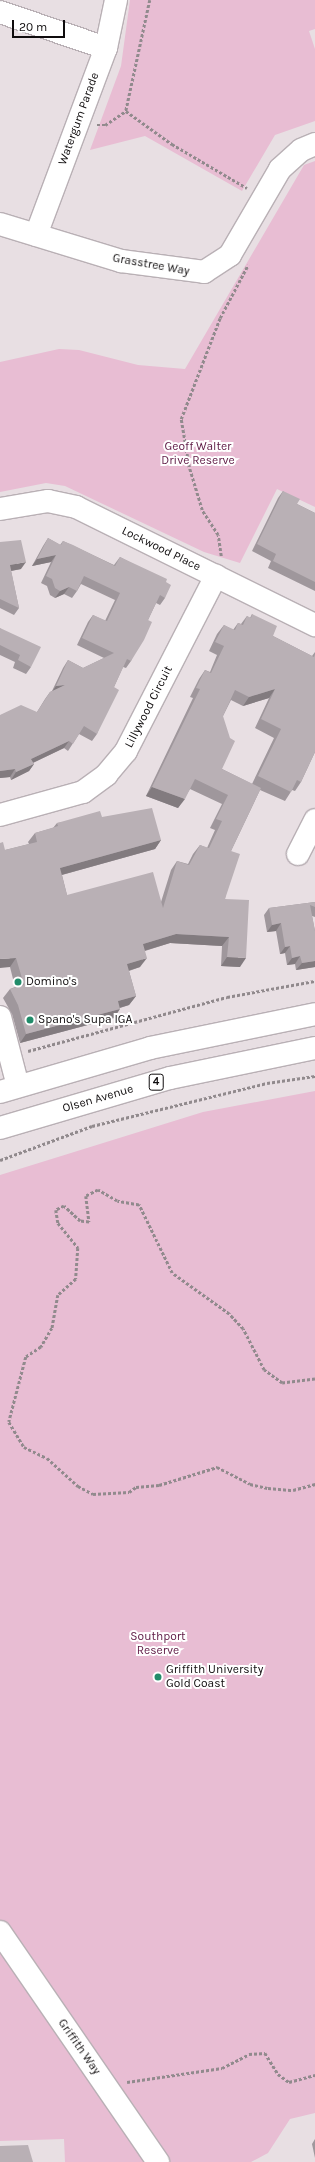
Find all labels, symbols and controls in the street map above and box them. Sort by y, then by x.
scale bar [14,12,67,38]
text: 20 m [19,20,47,34]
street label: Watergum Parade [56,71,102,167]
street label: Grasstree Way [111,251,191,279]
park label: Geoff Walter Drive Reserve [161,440,235,468]
street label: Lockwood Place [119,524,203,574]
street label: Lillywood Circuit [122,664,176,750]
place label: Domino's [26,975,77,989]
marker: Domino's [13,977,23,987]
place label: Spano's Supa IGA [38,1013,132,1027]
marker: Spano's Supa IGA [25,1015,35,1025]
road number: 4 [148,1073,164,1091]
street label: Olsen Avenue [61,1082,135,1116]
park label: Southport Reserve [130,1630,186,1658]
place label: Griffith University Gold Coast [166,1663,263,1691]
marker: Griffith University Gold Coast [153,1672,163,1682]
street label: Griffith Way [55,2016,103,2078]

